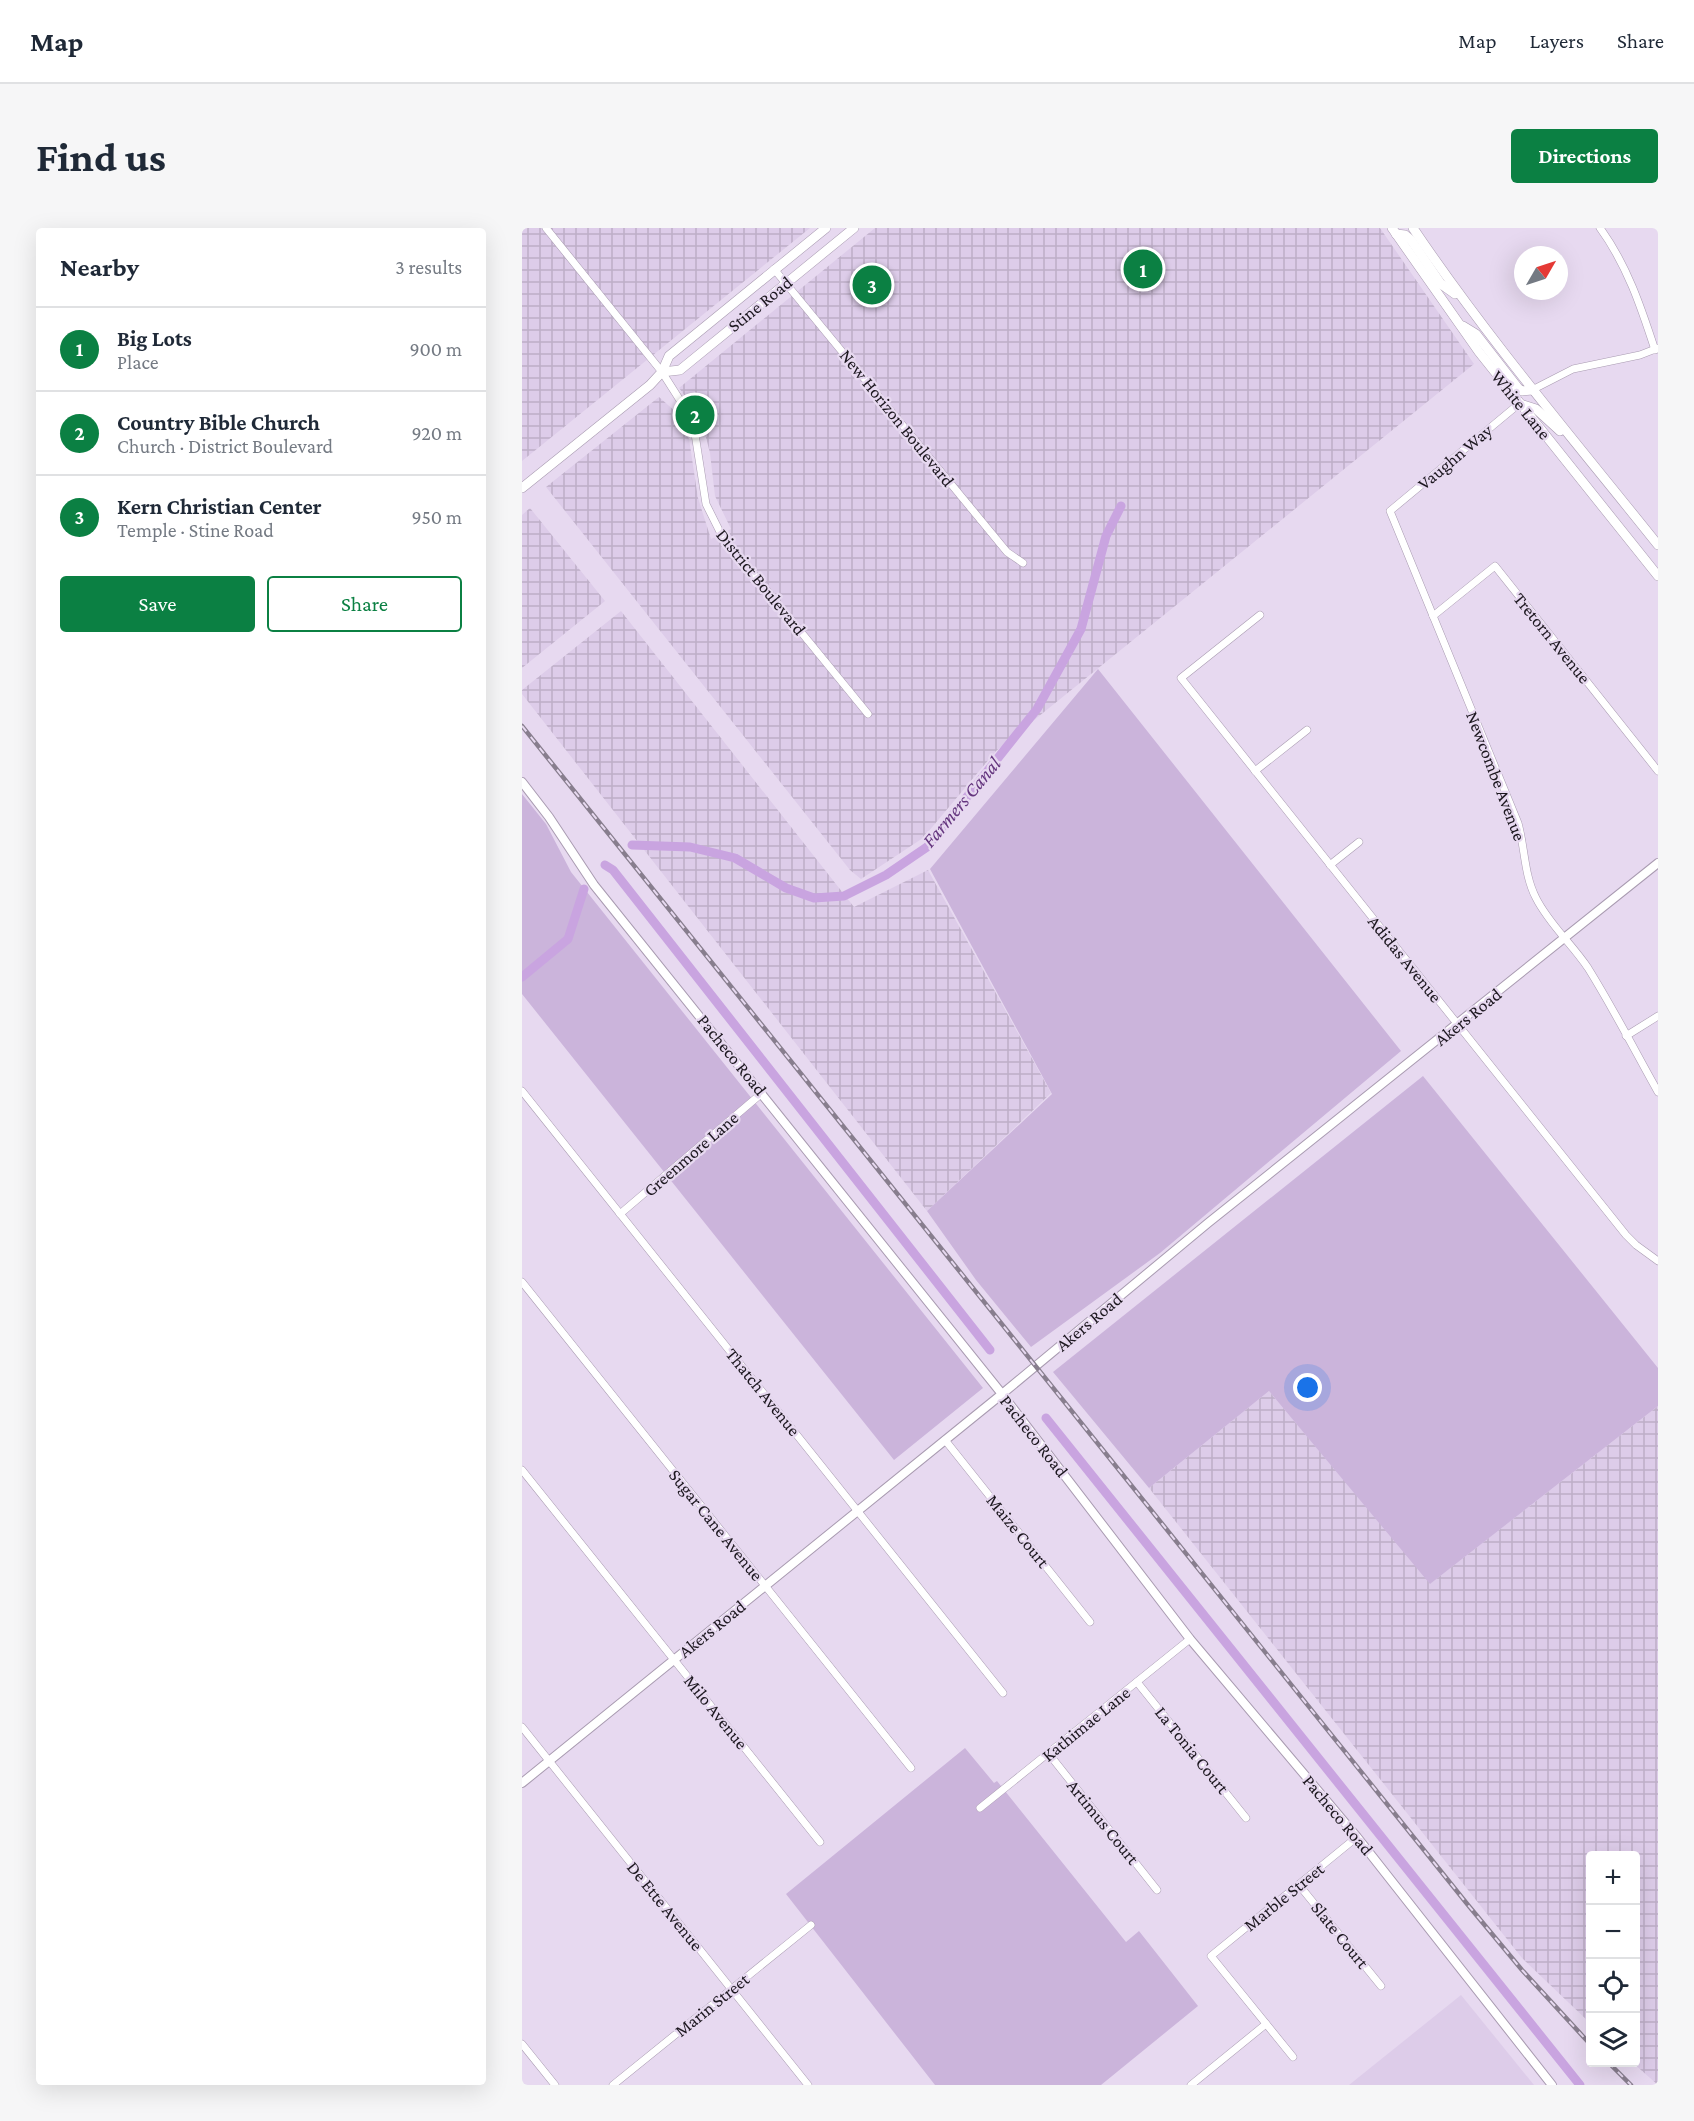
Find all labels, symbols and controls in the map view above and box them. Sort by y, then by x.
text: Map [30,26,83,57]
text: Map [1458,29,1497,53]
text: Layers [1530,29,1584,53]
text: Share [1617,29,1664,53]
button: Directions [1511,129,1658,183]
text: Find us [36,133,166,180]
pin: 1 [1124,246,1162,291]
north arrow [1514,246,1568,300]
text: Nearby [60,253,139,282]
text: 3 results [395,256,462,278]
pin: 3 [852,262,892,308]
street label: Stine Road [724,272,796,336]
text: Big Lots [117,326,192,351]
text: 1 [76,338,83,360]
text: 900 m [409,338,462,360]
street label: New Horizon Boulevard [836,345,959,491]
text: Place [117,351,159,373]
street label: White Lane [1487,366,1555,444]
pin: 2 [676,392,714,438]
text: Country Bible Church [117,410,320,435]
street label: Vaughn Way [1414,420,1497,494]
text: 2 [74,422,85,444]
text: 920 m [411,422,462,444]
text: Church · District Boulevard [117,435,333,457]
text: Kern Christian Center [117,494,321,519]
text: 3 [75,506,84,528]
text: 950 m [411,506,462,528]
text: Temple · Stine Road [117,519,274,541]
street label: District Boulevard [712,525,810,639]
button: Save [60,576,255,632]
button: Share [267,576,462,632]
street label: Tretorn Avenue [1509,589,1595,687]
street label: Newcombe Avenue [1462,708,1530,844]
water label: Farmers Canal [917,752,1006,851]
street label: Adidas Avenue [1364,912,1446,1006]
street label: Akers Road [1431,984,1506,1050]
street label: Pacheco Road [693,1011,771,1100]
street label: Greenmore Lane [640,1108,742,1200]
street label: Akers Road [1052,1288,1126,1355]
street label: Thatch Avenue [722,1344,805,1440]
your location [1293,1373,1322,1402]
street label: Pacheco Road [996,1391,1072,1481]
street label: Sugar Cane Avenue [665,1465,767,1585]
street label: Maize Court [982,1490,1054,1572]
street label: Akers Road [675,1596,750,1662]
street label: Milo Avenue [680,1671,752,1753]
street label: Kathimae Lane [1038,1682,1134,1766]
street label: La Tonia Court [1151,1702,1234,1798]
street label: Pacheco Road [1299,1771,1378,1859]
street label: Artimus Court [1063,1776,1144,1869]
map controls [1586,1851,1640,2067]
button: + [1586,1851,1640,1905]
street label: De Ette Avenue [623,1857,707,1955]
street label: Marble Street [1240,1858,1329,1935]
street label: Slate Court [1307,1898,1374,1973]
button: − [1586,1905,1640,1959]
button: locate [1586,1959,1640,2013]
street label: Marin Street [671,1968,754,2041]
button: layers [1586,2013,1640,2067]

